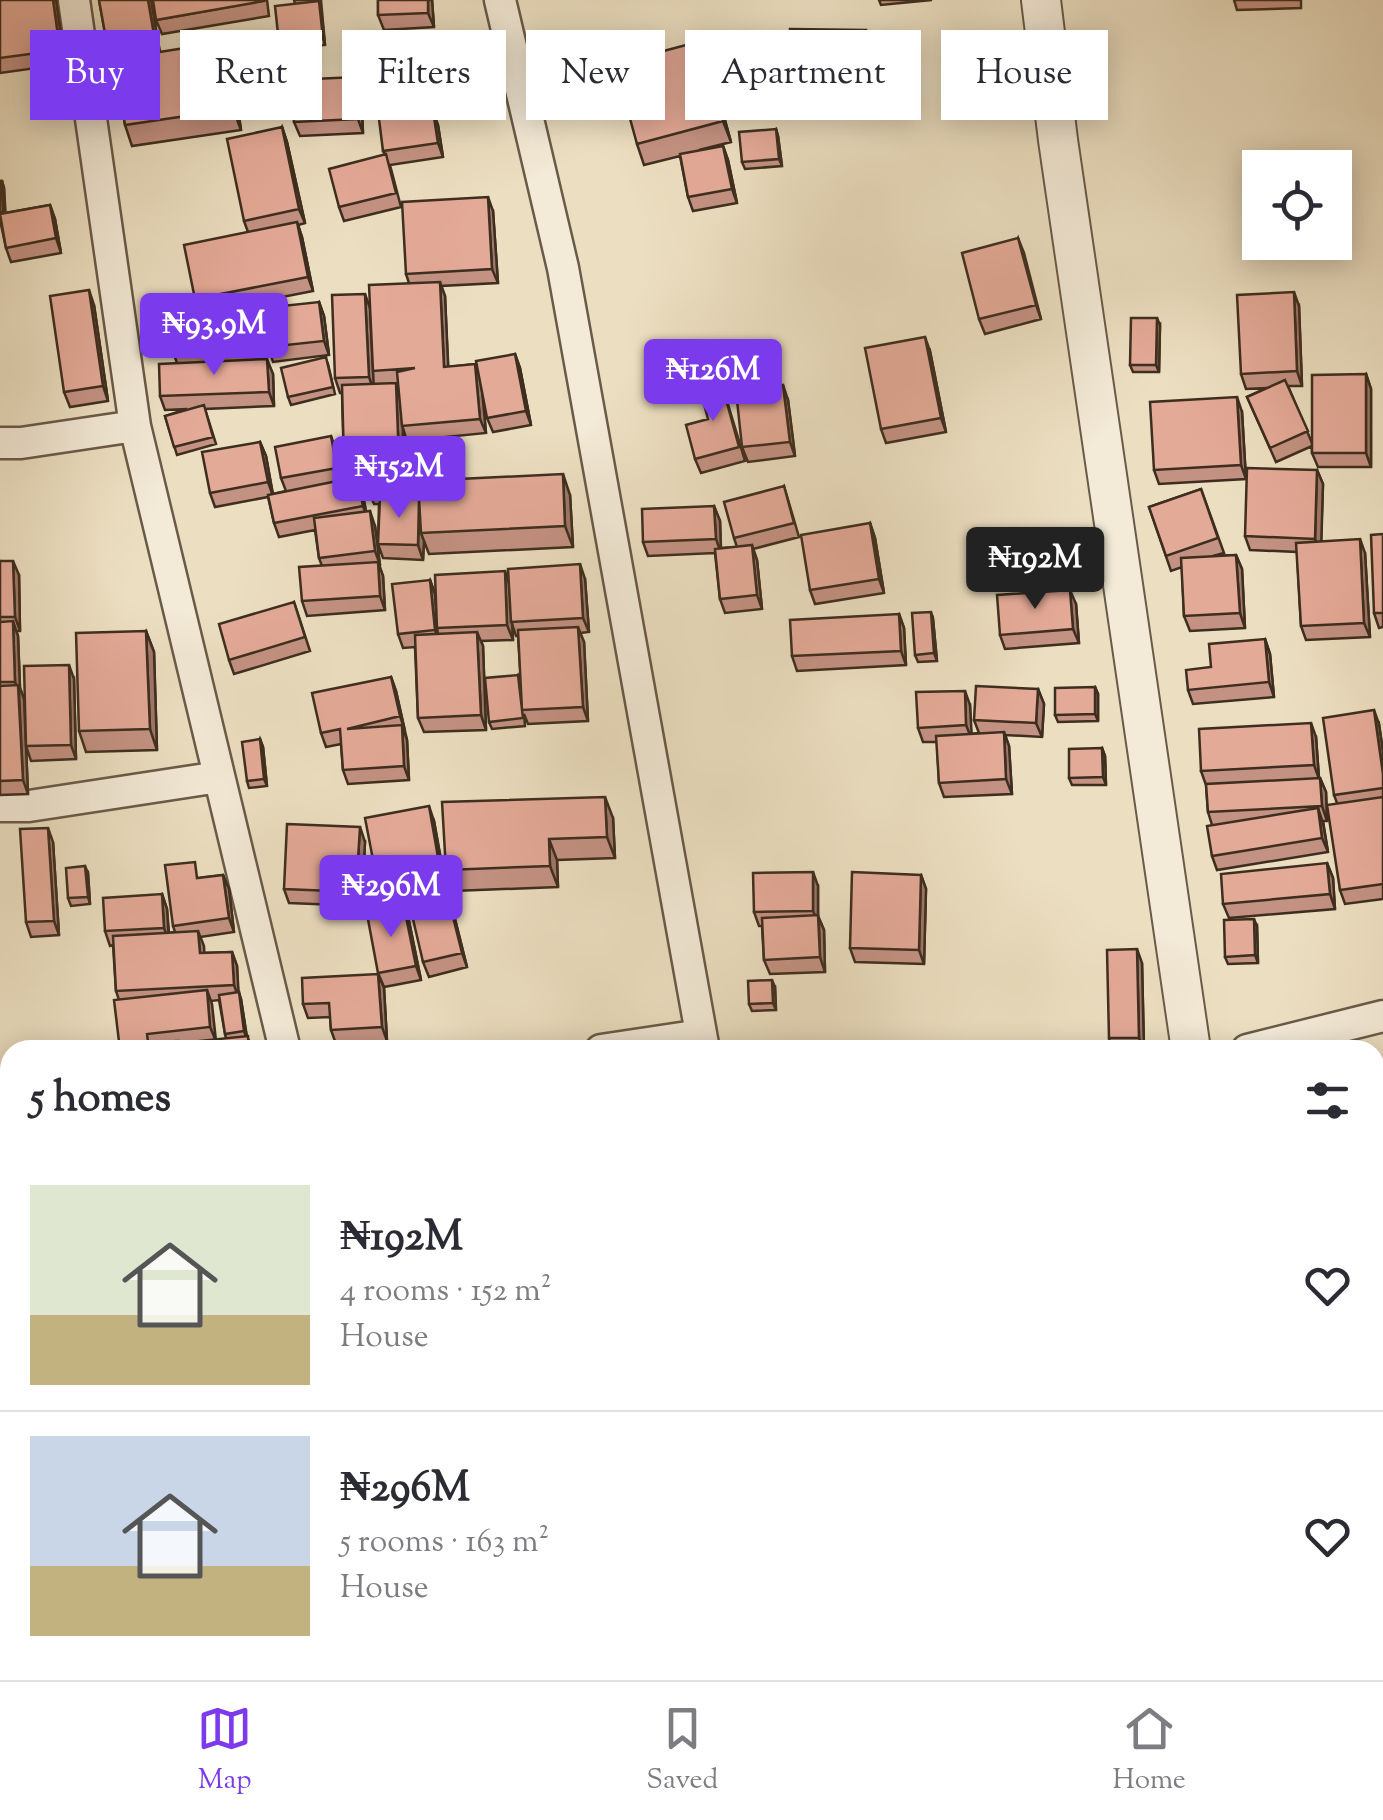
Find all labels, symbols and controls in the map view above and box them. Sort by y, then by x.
chip: Buy [30,30,160,120]
chip: Rent [180,30,322,120]
chip: Filters [342,30,506,120]
chip: New [526,30,665,120]
chip: Apartment [685,30,921,120]
chip: House [941,30,1108,120]
map controls [1242,150,1352,260]
button: locate [1242,150,1352,260]
pin: ₦93.9M [133,293,295,378]
text: ₦93.9M [162,302,266,348]
pin: ₦126M [643,339,783,424]
text: ₦126M [666,348,760,394]
pin: ₦152M [329,436,469,521]
text: ₦152M [354,445,444,491]
pin: ₦192M [965,527,1105,612]
text: ₦192M [988,536,1082,582]
pin: ₦296M [321,855,461,940]
text: ₦296M [342,864,440,910]
text: 5 homes [30,1070,171,1130]
icon: filters [1300,1073,1355,1128]
text: ₦192M [340,1209,463,1269]
icon: home [110,1225,230,1345]
icon: heart [1300,1258,1355,1313]
text: 4 rooms · 152 m² [340,1269,552,1315]
text: House [340,1315,429,1361]
text: ₦296M [340,1460,470,1520]
icon: home [110,1476,230,1596]
icon: heart [1300,1509,1355,1564]
text: 5 rooms · 163 m² [340,1520,549,1566]
text: House [340,1566,429,1612]
tab: Map [197,1701,252,1801]
tab: Saved [646,1701,718,1801]
tab: Home [1112,1701,1186,1801]

